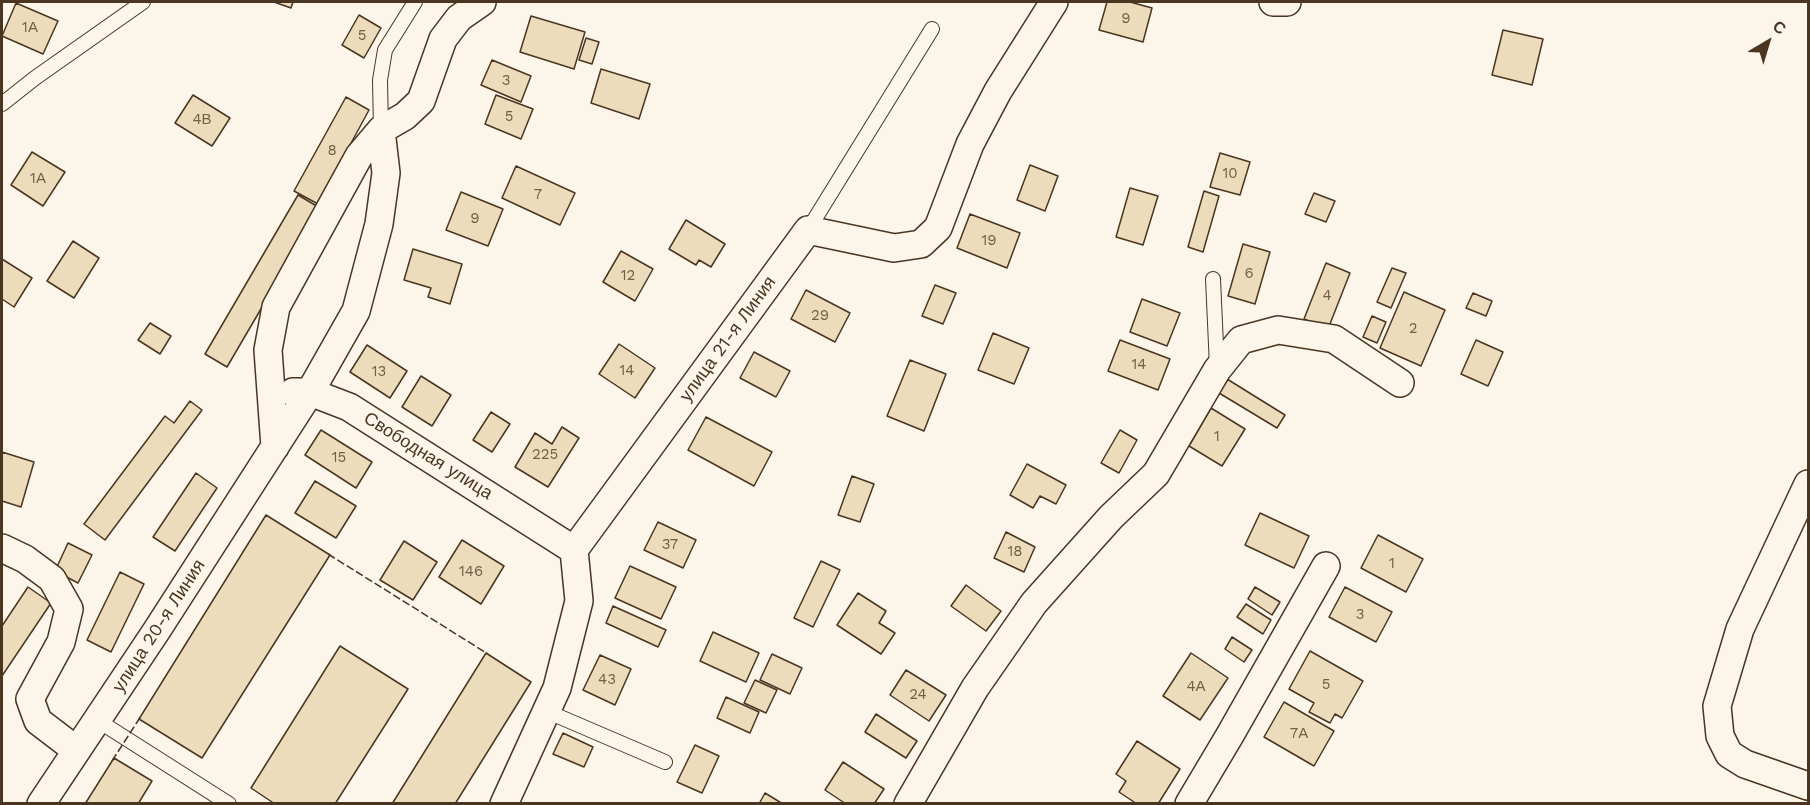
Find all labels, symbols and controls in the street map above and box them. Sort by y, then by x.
house number: 9 [1121,10,1131,28]
north arrow [1738,12,1798,72]
text: С [1769,16,1790,38]
house number: 1А [22,19,38,37]
house number: 5 [358,27,366,45]
house number: 3 [502,72,510,90]
house number: 5 [505,108,513,126]
house number: 4В [192,111,212,129]
house number: 8 [327,142,337,160]
house number: 10 [1222,165,1238,183]
house number: 1А [30,170,46,188]
house number: 7 [534,186,542,204]
house number: 9 [470,210,480,228]
house number: 19 [981,232,997,250]
house number: 6 [1244,265,1254,283]
house number: 12 [621,267,635,285]
street label: улица 21-я Линия [675,272,781,406]
house number: 4 [1322,287,1332,305]
house number: 29 [811,307,829,325]
house number: 2 [1409,320,1417,338]
house number: 14 [1131,356,1147,374]
house number: 14 [619,362,635,380]
house number: 13 [372,363,386,381]
street label: Свободная улица [359,408,497,504]
house number: 1 [1214,428,1220,446]
house number: 225 [532,446,558,464]
house number: 15 [332,449,346,467]
house number: 37 [662,536,678,554]
house number: 18 [1007,543,1023,561]
house number: 1 [1389,555,1395,573]
street label: улица 20-я Линия [108,556,210,696]
house number: 146 [459,563,483,581]
house number: 3 [1356,606,1364,624]
house number: 43 [598,671,616,689]
house number: 5 [1322,676,1330,694]
house number: 4А [1186,678,1206,696]
house number: 24 [909,686,927,704]
house number: 7А [1290,725,1308,743]

